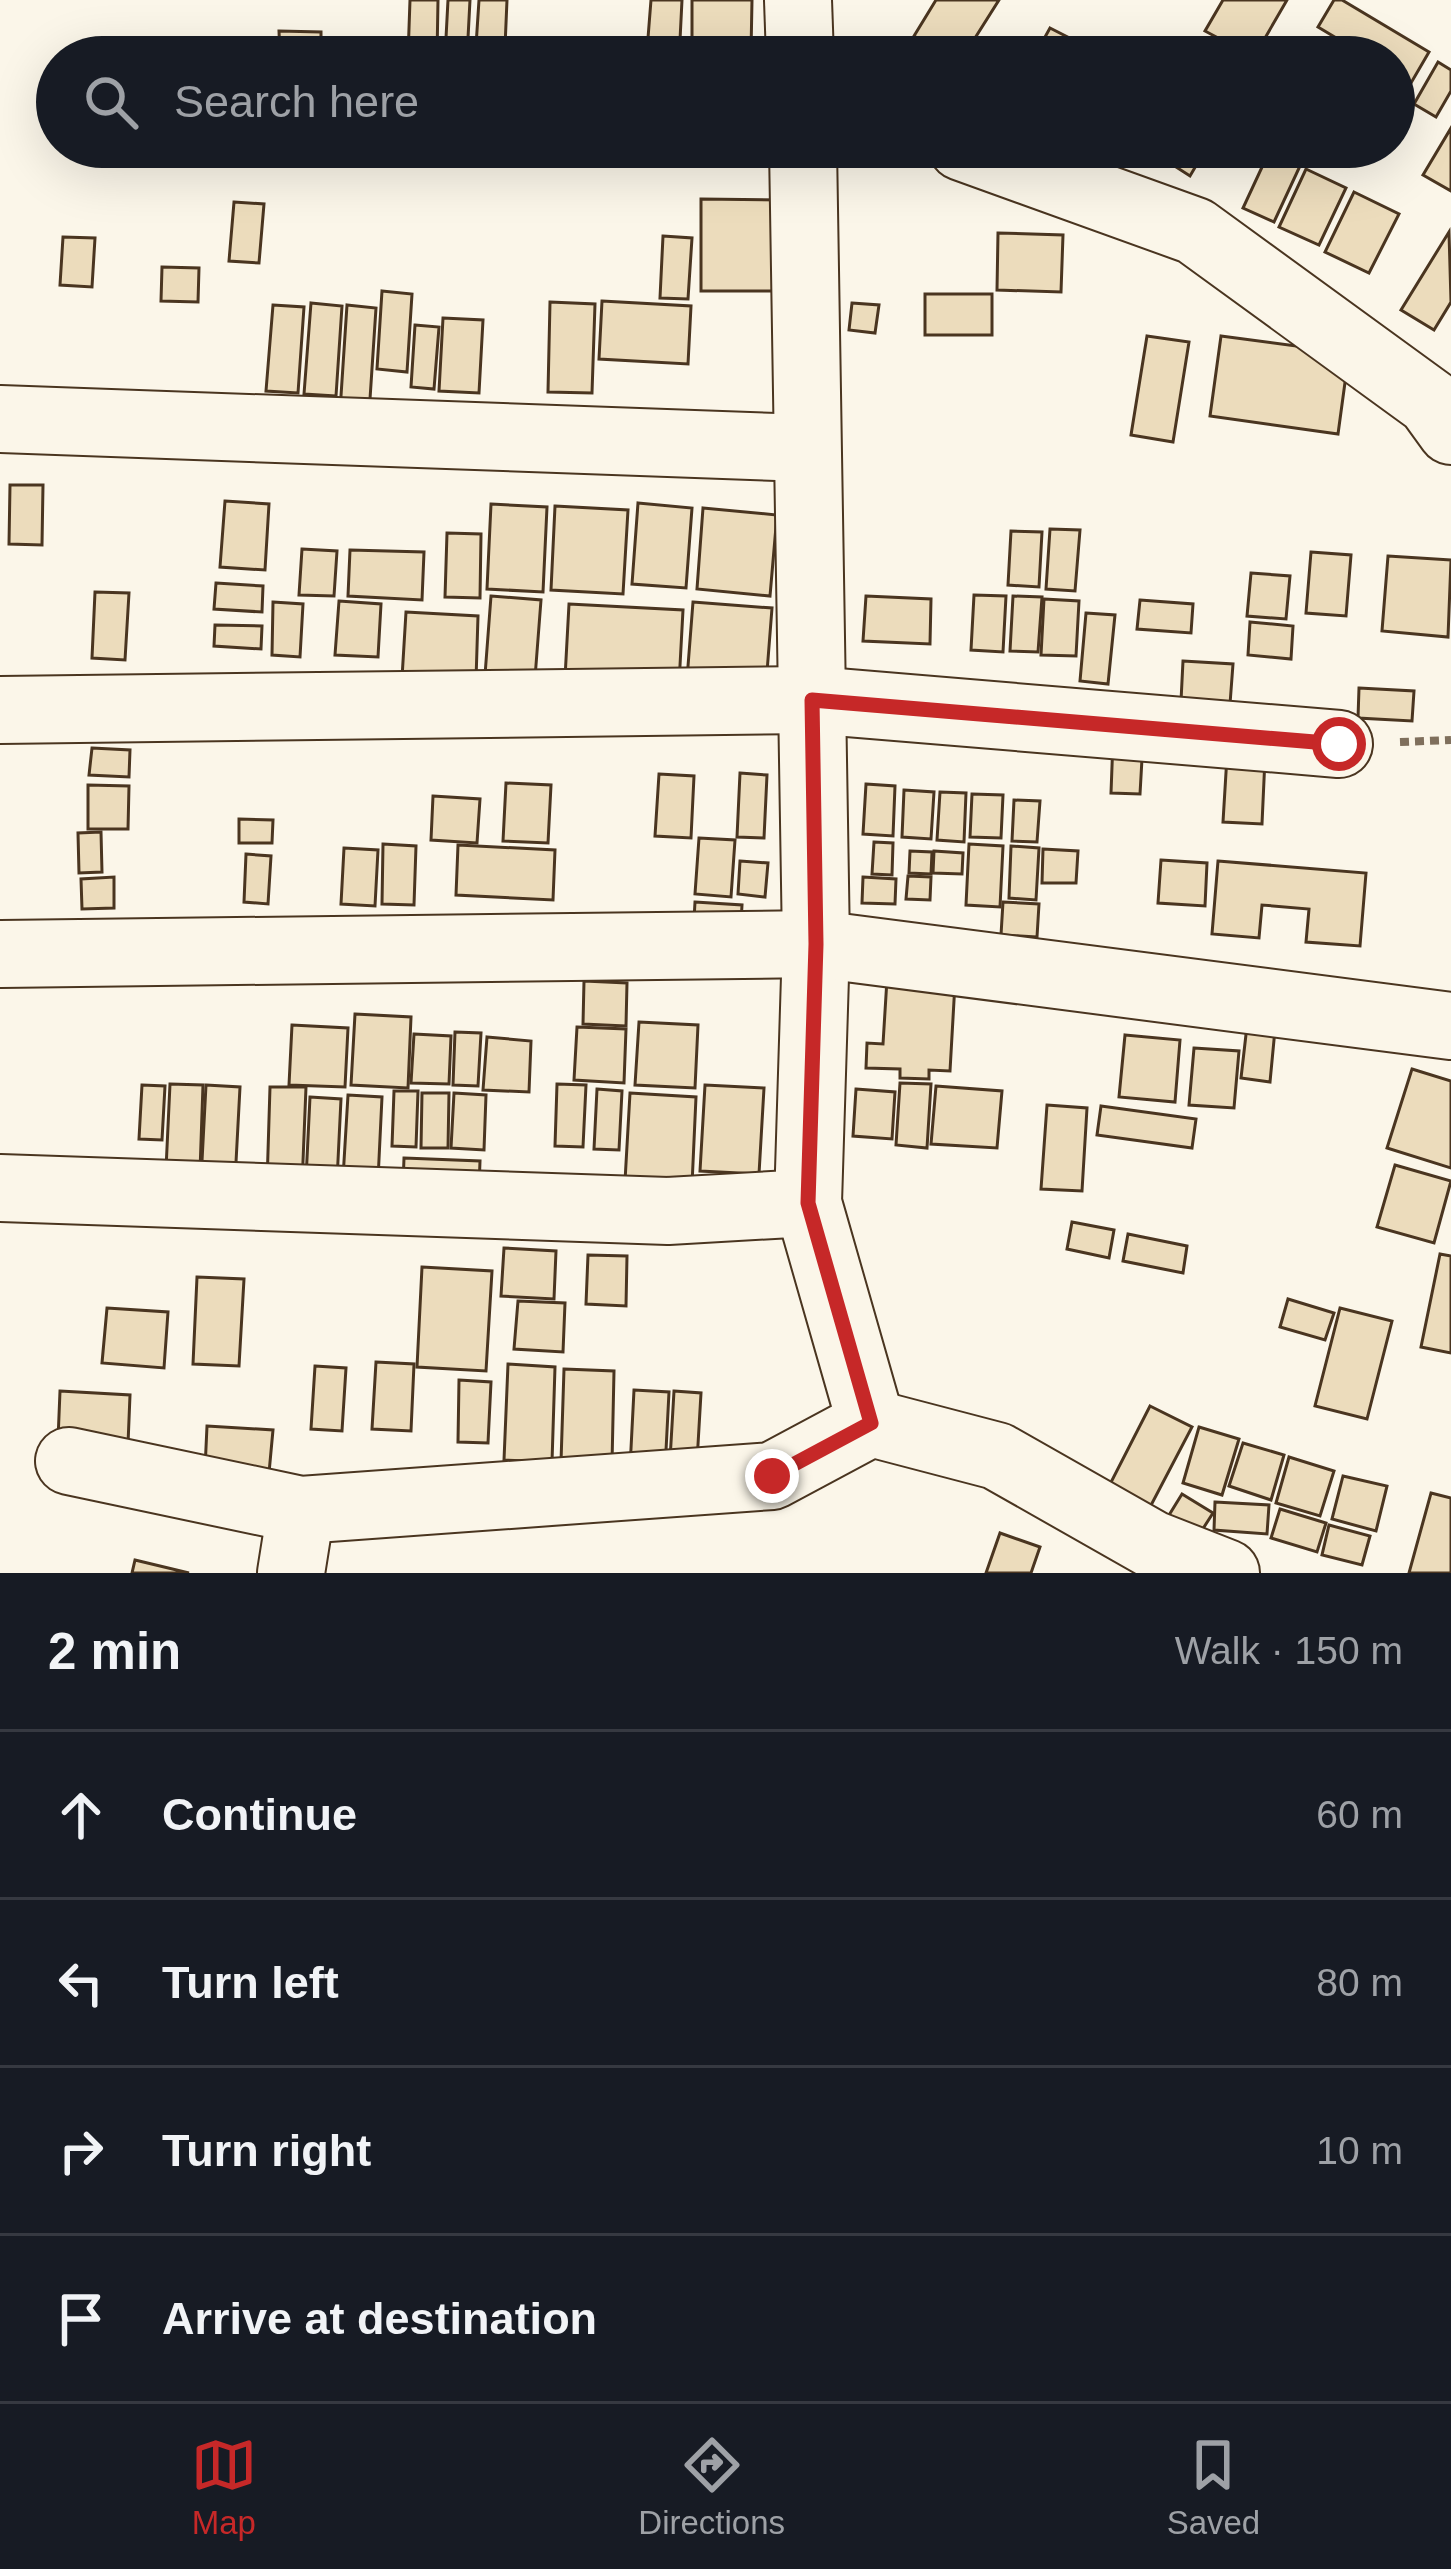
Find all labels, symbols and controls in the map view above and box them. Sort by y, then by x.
search box [36,36,1415,168]
icon: search [78,69,144,135]
text: Search here [174,76,419,127]
route start [1312,717,1366,771]
route end [745,1449,799,1503]
text: 2 min [48,1623,181,1680]
text: Walk · 150 m [1175,1629,1403,1672]
icon: ahead [48,1782,114,1848]
text: Continue [162,1789,357,1840]
text: 60 m [1316,1793,1403,1836]
icon: left [48,1950,114,2016]
text: Turn left [162,1957,339,2008]
text: 80 m [1316,1961,1403,2004]
icon: right [48,2118,114,2184]
text: Turn right [162,2125,371,2176]
text: 10 m [1316,2129,1403,2172]
icon: arrive [48,2286,114,2352]
text: Arrive at destination [162,2293,597,2344]
tab: Map [191,2432,257,2542]
tab: Directions [638,2432,785,2542]
tab: Saved [1167,2432,1260,2542]

